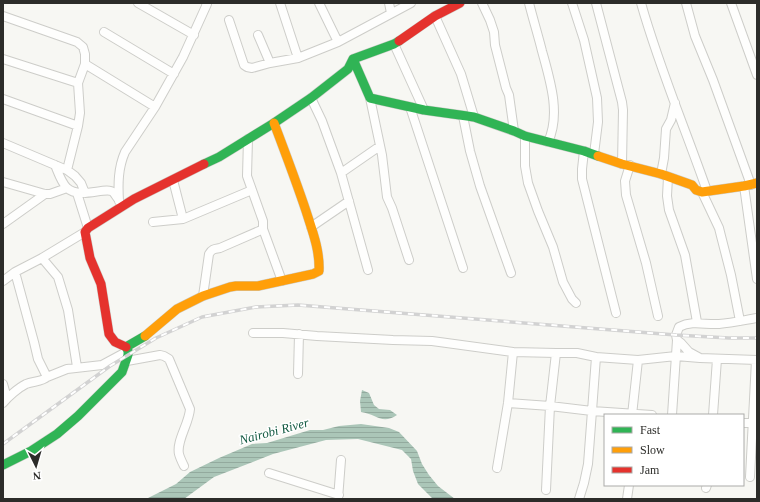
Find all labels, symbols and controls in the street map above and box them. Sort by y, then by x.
water label: Nairobi River [237,414,311,448]
legend [604,414,744,486]
text: Fast [640,423,661,437]
text: Slow [640,443,665,457]
north arrow [16,446,56,486]
text: Jam [640,463,660,477]
text: N [32,470,41,482]

